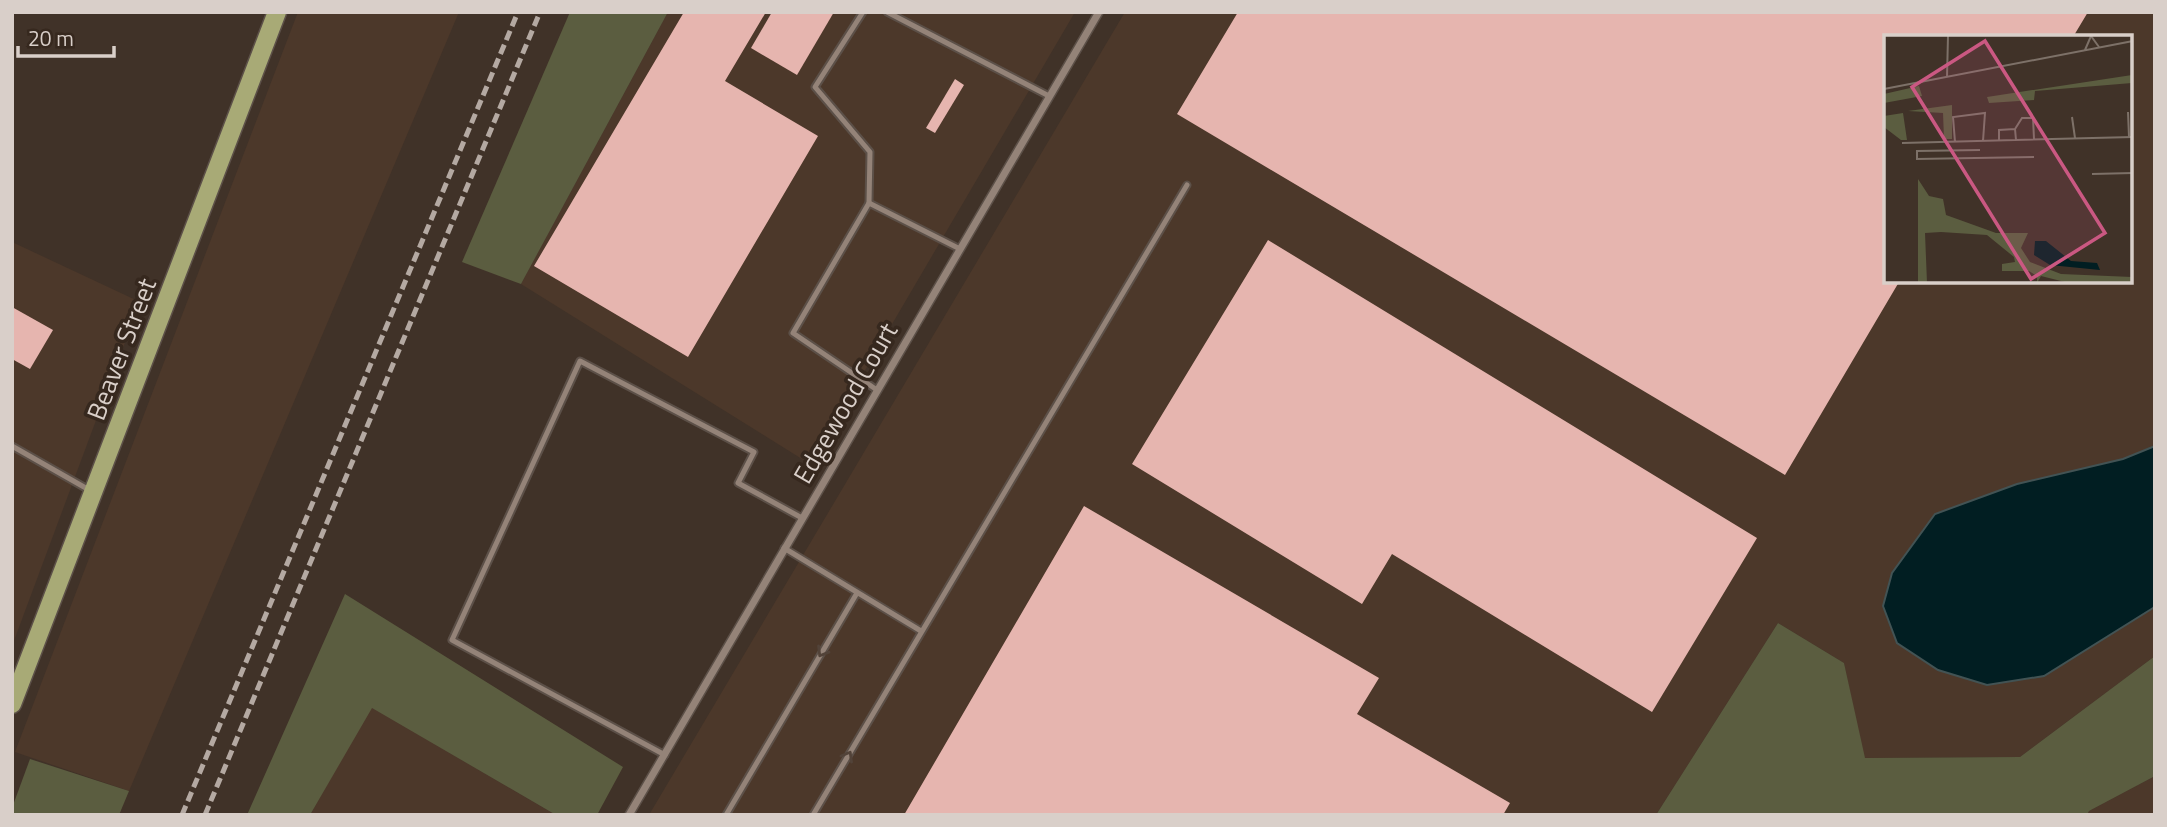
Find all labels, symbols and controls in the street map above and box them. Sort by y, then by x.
scale bar [18,14,114,58]
text: 20 m [28,22,74,54]
inset map [1884,35,2132,284]
street label: Beaver Street [76,272,166,426]
street label: Edgewood Court [783,315,907,491]
one-way arrow [817,644,830,657]
one-way arrow [840,750,853,763]

